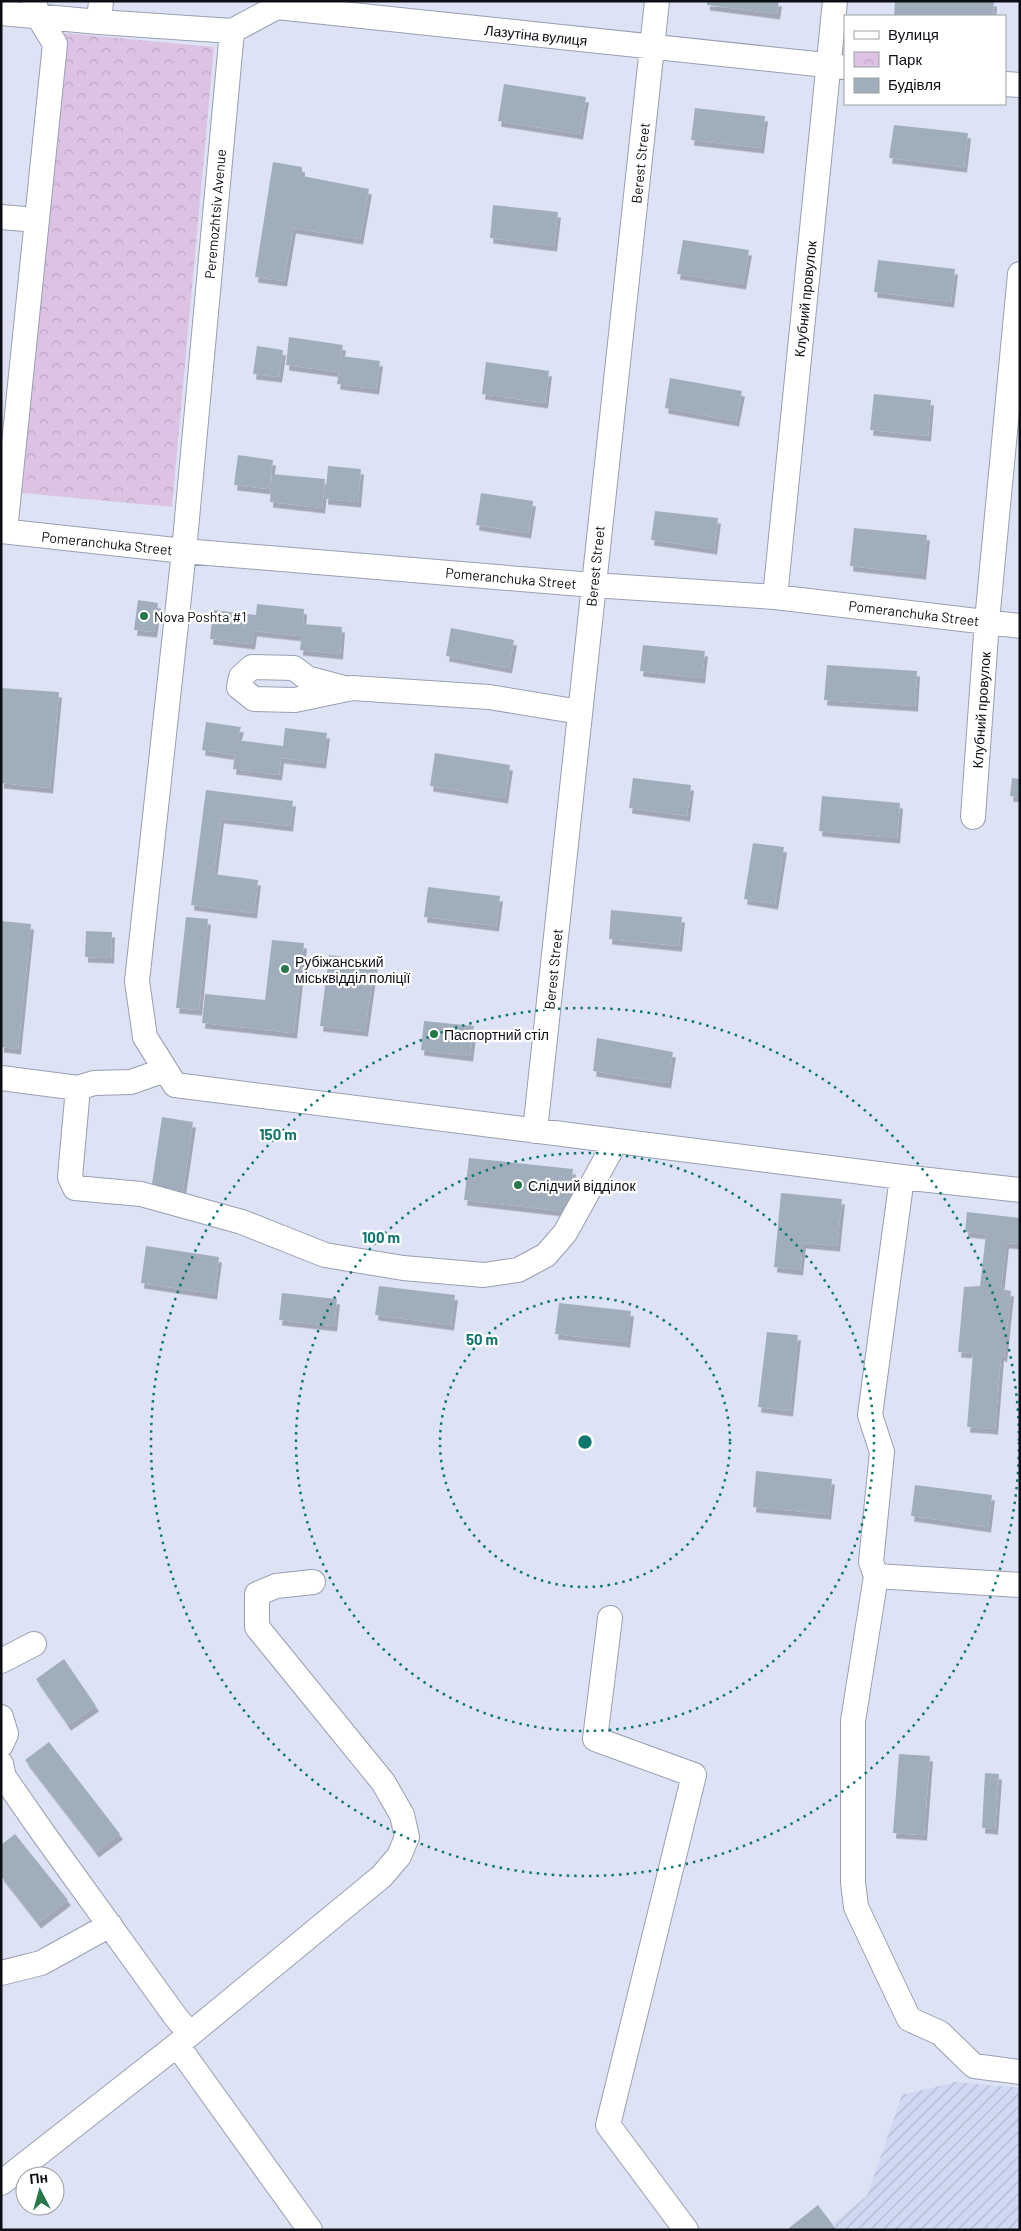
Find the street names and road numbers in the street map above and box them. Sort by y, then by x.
street label: Лазутіна вулиця [484,21,588,49]
street label: Berest Street [627,122,653,204]
street label: Peremozhtsiv Avenue [201,148,229,280]
street label: Клубний провулок [790,239,820,358]
street label: Berest Street [582,525,608,607]
street label: Pomeranchuka Street [41,528,173,558]
street label: Pomeranchuka Street [445,564,577,592]
street label: Pomeranchuka Street [848,597,980,629]
street label: Клубний провулок [968,650,994,769]
street label: Berest Street [540,928,566,1010]

